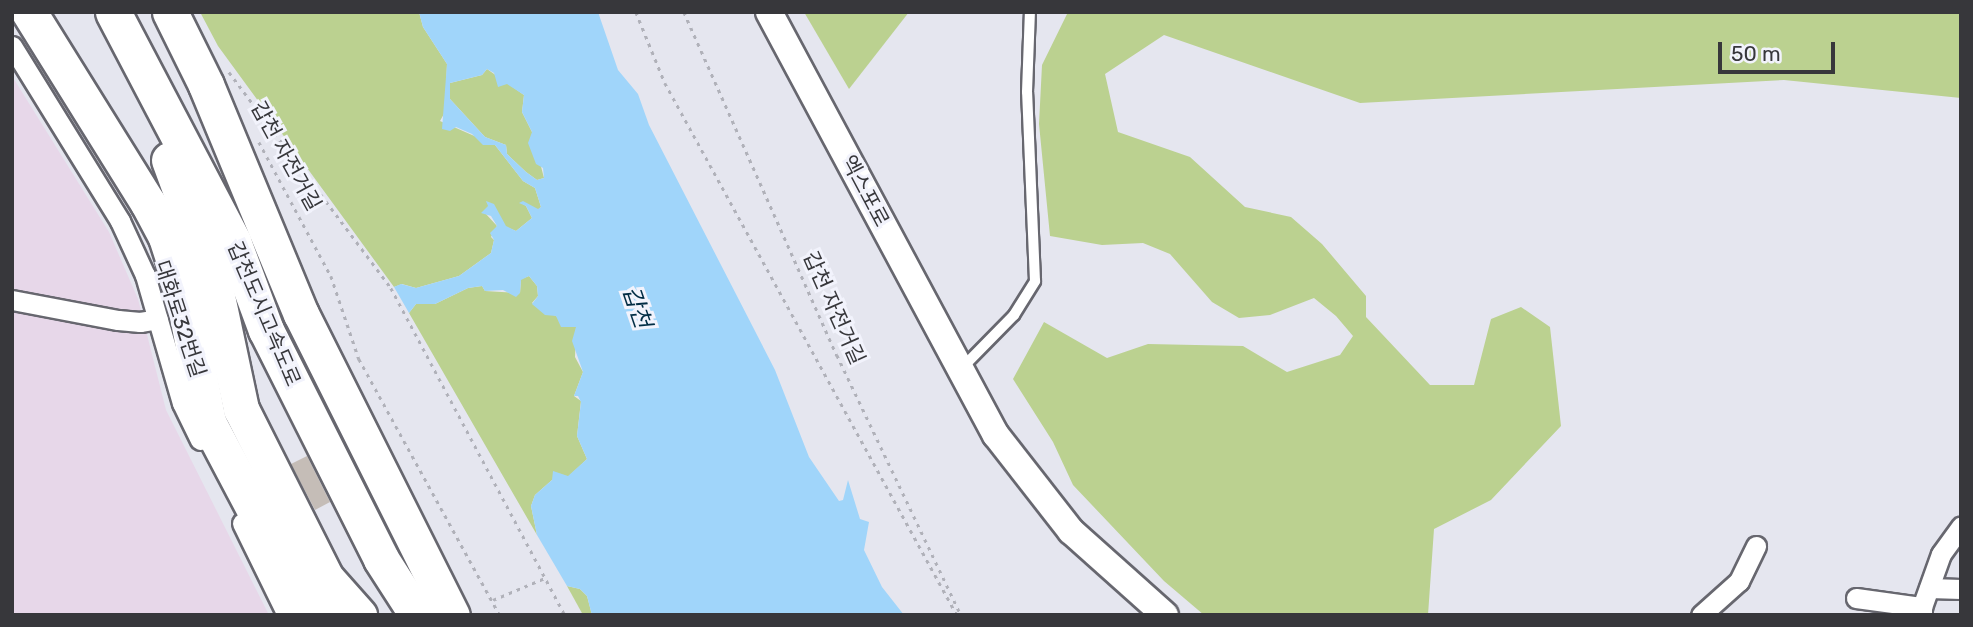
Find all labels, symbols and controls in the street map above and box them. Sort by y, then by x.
scale bar [1721,28,1838,72]
text: 50 m [1731,41,1781,66]
street label: 갑천 자전거길 [246,97,326,215]
street label: 엑스포로 [836,151,894,231]
street label: 갑천도시고속도로 [222,238,306,390]
street label: 갑천 자전거길 [798,248,870,368]
street label: 대화로32번길 [149,257,211,381]
water label: 갑천 [617,283,657,331]

